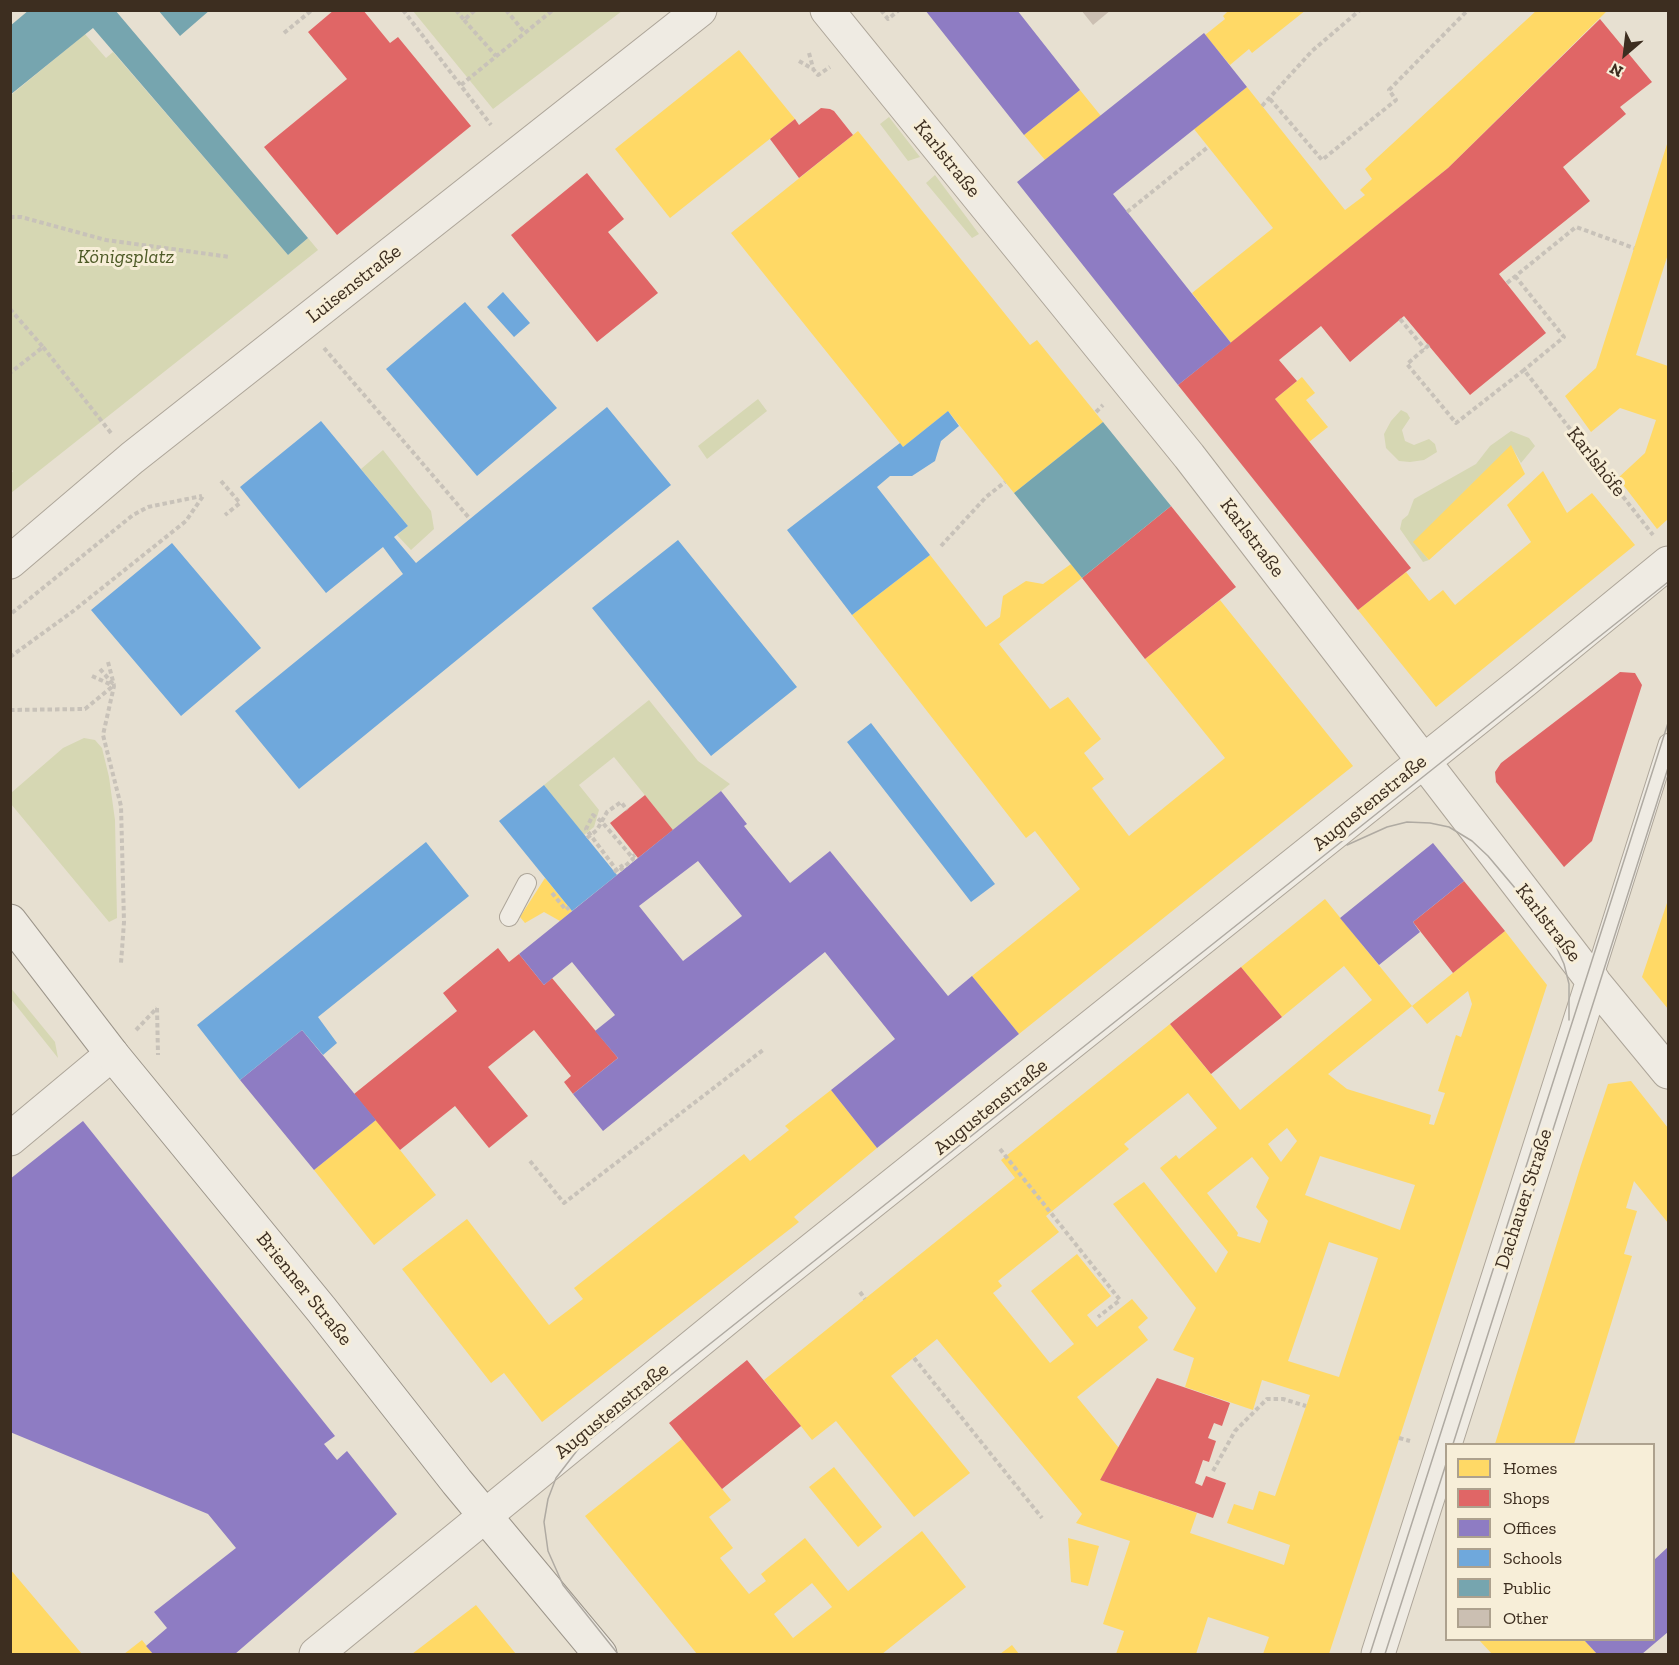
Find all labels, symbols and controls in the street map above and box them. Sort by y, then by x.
north arrow [1595,24,1655,84]
text: N [1606,59,1626,82]
street label: Karlstraße [908,115,986,203]
street label: Luisenstraße [302,239,406,329]
park label: Königsplatz [78,245,174,269]
street label: Karlshöfe [1561,422,1631,502]
street label: Karlstraße [1215,494,1289,582]
street label: Augustenstraße [1308,750,1432,856]
street label: Karlstraße [1510,879,1586,967]
street label: Augustenstraße [929,1054,1053,1160]
street label: Dachauer Straße [1490,1126,1558,1272]
street label: Brienner Straße [251,1227,357,1351]
street label: Augustenstraße [550,1358,674,1464]
legend [1445,1443,1655,1641]
text: Homes [1503,1457,1557,1479]
text: Shops [1503,1487,1550,1509]
text: Offices [1503,1517,1556,1539]
text: Schools [1503,1547,1562,1569]
text: Public [1503,1577,1551,1599]
text: Other [1503,1607,1549,1629]

